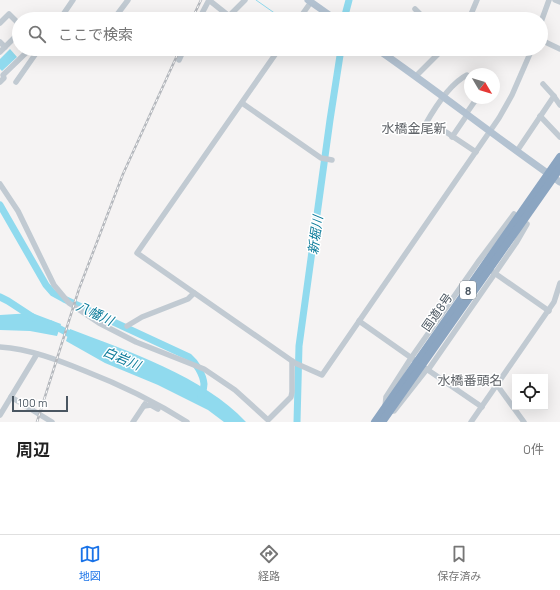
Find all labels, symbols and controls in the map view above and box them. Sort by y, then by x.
search box [12,12,548,56]
icon: search [26,23,48,45]
text: ここで検索 [58,24,133,45]
north arrow [464,68,500,104]
district label: 水橋金尾新 [381,119,447,137]
water label: 新堀川 [303,212,327,256]
road number: 8 [460,281,476,299]
street label: 国道8号 [418,290,456,334]
water label: 八幡川 [74,297,118,330]
water label: 白岩川 [101,342,145,375]
district label: 水橋番頭名 [437,371,503,389]
map controls [512,374,548,410]
button: locate [512,374,548,410]
scale bar [12,394,68,413]
text: 100 m [18,395,47,410]
text: 周辺 [16,438,50,461]
text: 0件 [523,440,544,458]
tab: 地図 [79,543,101,583]
tab: 経路 [258,543,280,583]
tab: 保存済み [437,543,481,583]

